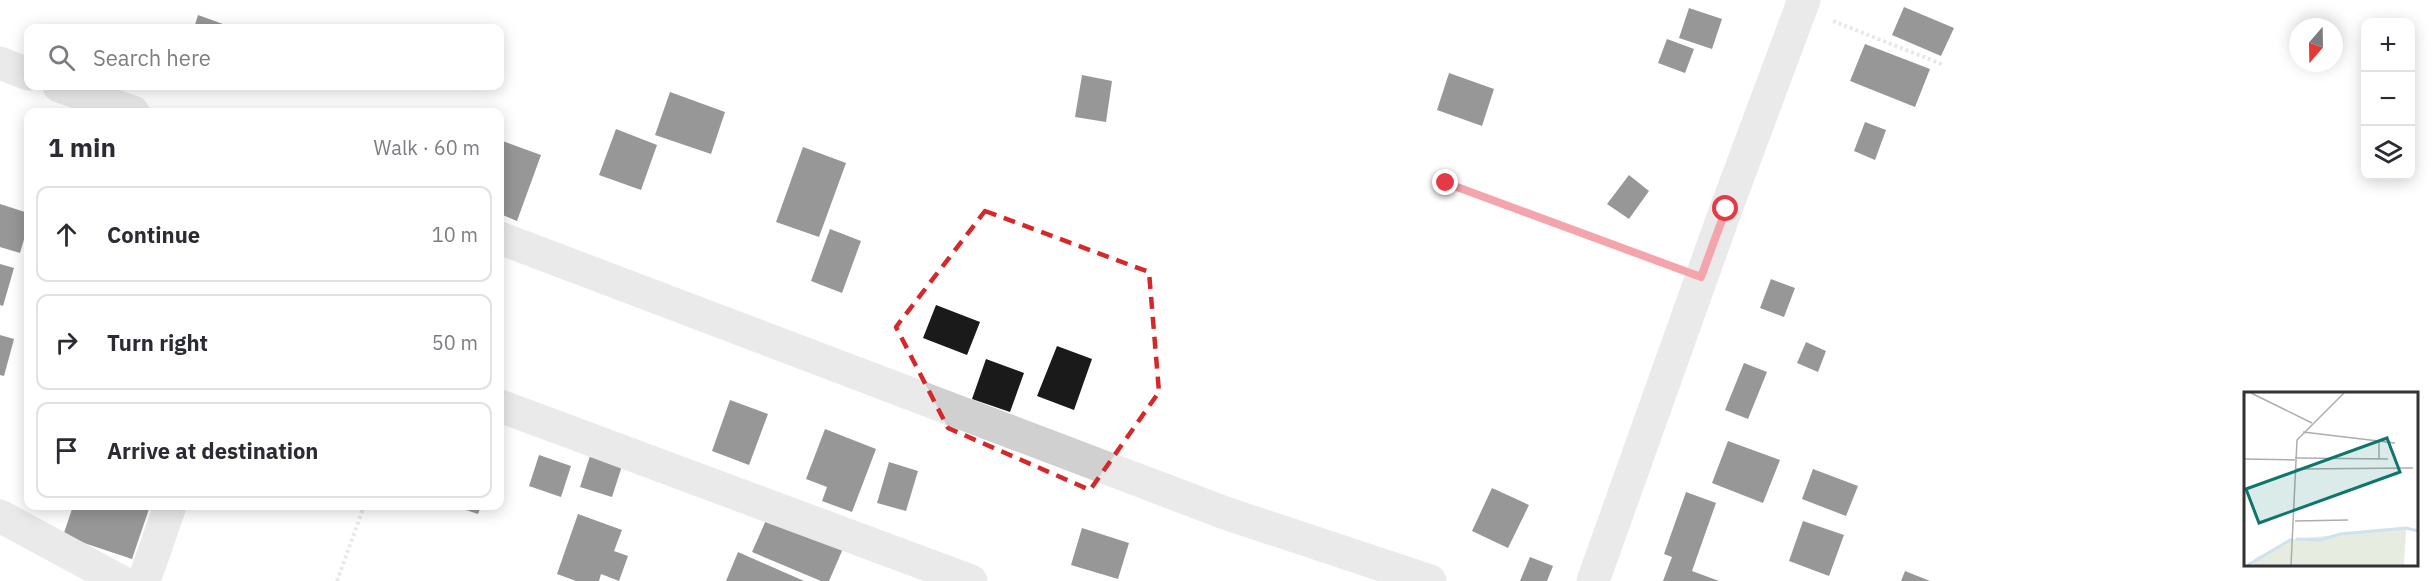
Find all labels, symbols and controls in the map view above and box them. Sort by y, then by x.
north arrow [2289,18,2343,72]
map controls [2361,18,2415,180]
button: + [2361,18,2415,72]
search box [24,24,504,90]
icon: search [45,41,78,74]
text: Search here [93,43,211,72]
button: − [2361,72,2415,126]
button: layers [2361,126,2415,180]
text: 1 min [48,130,116,164]
text: Walk · 60 m [374,134,480,161]
route end [1432,169,1458,195]
route start [1712,195,1738,221]
icon: ahead [50,218,83,251]
text: Continue [107,220,200,249]
text: 10 m [432,221,478,248]
icon: right [50,326,83,359]
text: Turn right [107,328,208,357]
text: 50 m [432,329,478,356]
inset map [2244,392,2418,566]
icon: arrive [50,434,83,467]
text: Arrive at destination [107,436,318,465]

